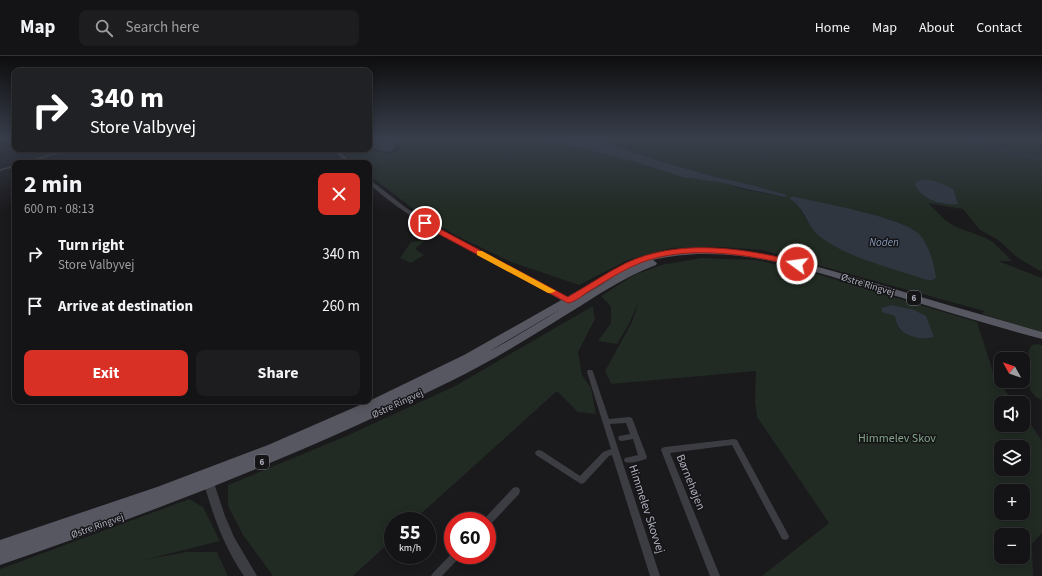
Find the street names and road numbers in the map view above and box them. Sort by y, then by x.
street label: Østre Ringvej [839,270,896,300]
road number: 6 [907,291,921,305]
street label: Østre Ringvej [370,386,425,422]
street label: Børnehøjen [672,452,709,513]
road number: 6 [255,455,269,469]
street label: Himmelev Skovvej [624,463,669,556]
street label: Østre Ringvej [69,510,126,542]

